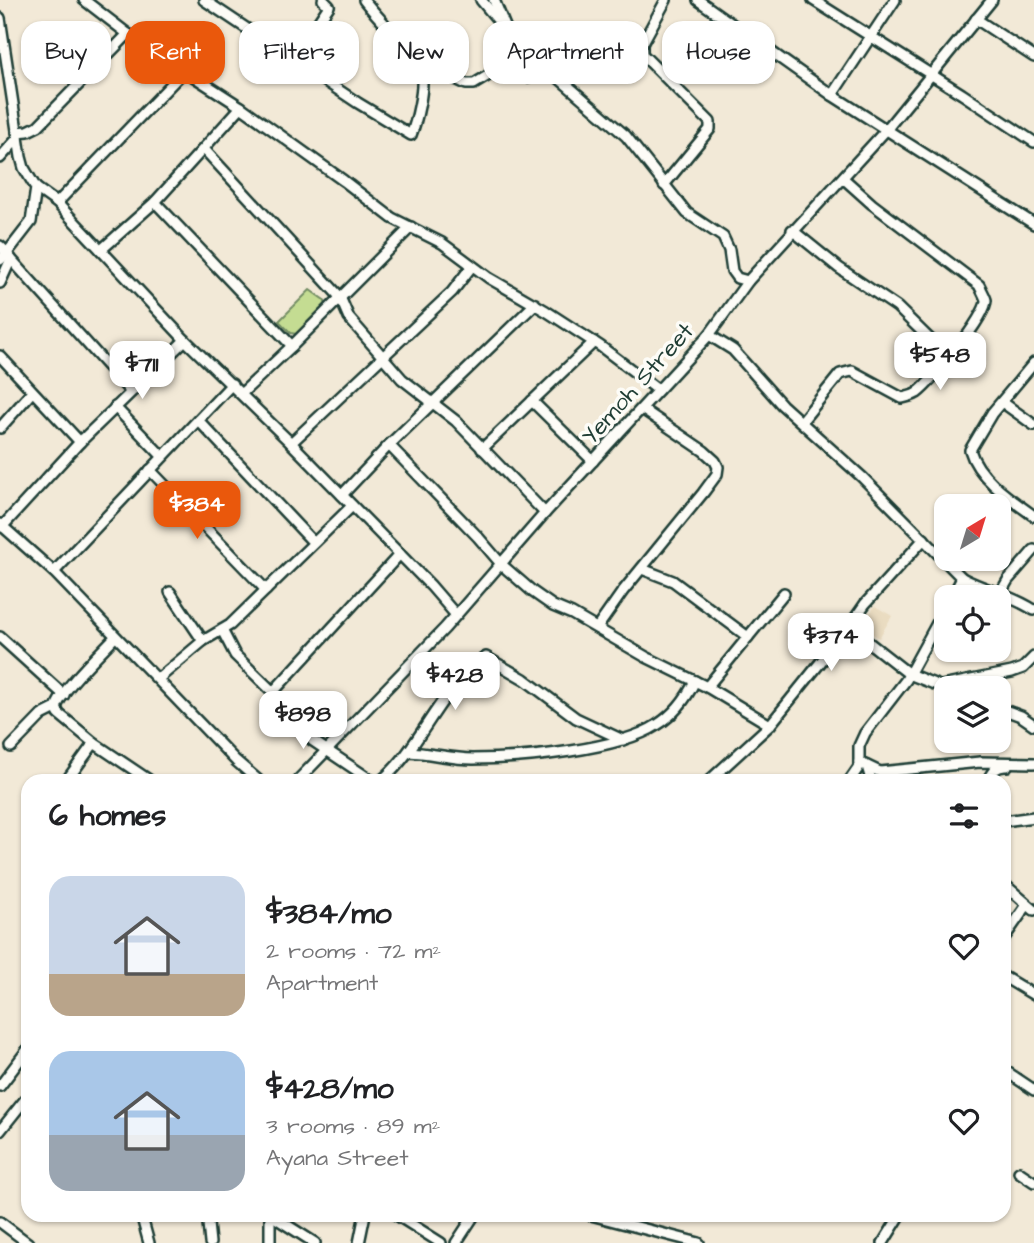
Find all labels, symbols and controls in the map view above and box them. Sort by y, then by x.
chip: Buy [21,21,111,84]
chip: Rent [125,21,225,84]
chip: Filters [239,21,359,84]
chip: New [373,21,469,84]
chip: Apartment [483,21,648,84]
chip: House [662,21,775,84]
street label: Yemoh Street [574,315,702,452]
pin: $548 [899,332,981,392]
text: $548 [910,339,970,371]
pin: $711 [101,342,183,401]
text: $711 [126,348,158,380]
pin: $384 [156,482,238,541]
text: $384 [169,488,225,520]
north arrow [934,494,1012,570]
map controls [934,494,1011,753]
button: locate [934,585,1011,662]
pin: $374 [790,614,872,673]
text: $374 [804,620,858,652]
pin: $428 [414,652,496,712]
text: $428 [427,659,483,691]
button: layers [934,676,1011,753]
pin: $898 [262,692,344,751]
text: $898 [275,698,331,730]
text: 6 homes [49,795,166,837]
icon: filters [945,797,983,835]
text: $384/mo [266,893,392,935]
icon: home [105,904,189,988]
icon: heart [945,927,983,965]
text: 2 rooms · 72 m² [266,935,441,967]
text: Apartment [266,967,378,999]
text: $428/mo [266,1068,394,1110]
icon: home [105,1079,189,1163]
icon: heart [945,1102,983,1140]
text: 3 rooms · 89 m² [266,1110,440,1142]
text: Ayana Street [266,1142,408,1174]

